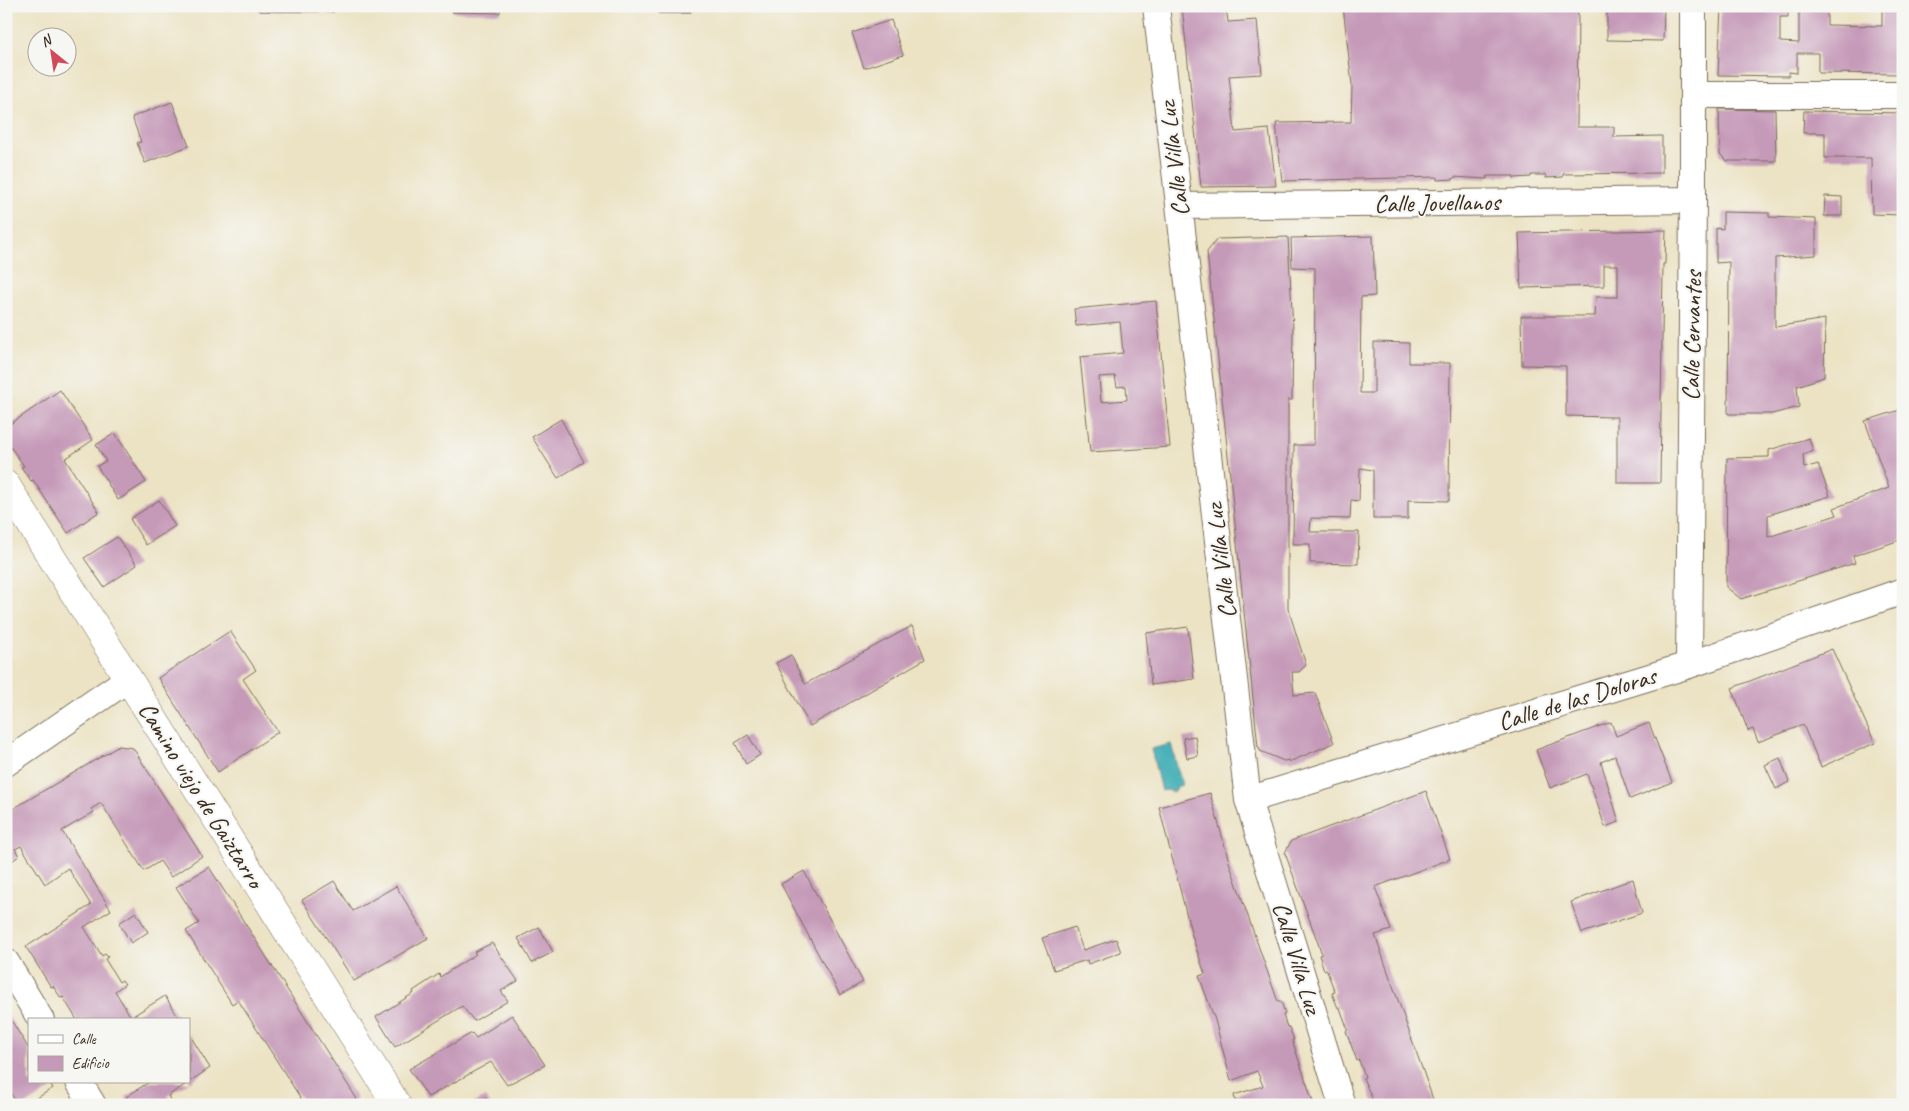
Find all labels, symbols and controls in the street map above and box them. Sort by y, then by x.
north arrow [28,28,78,78]
text: N [38,30,56,51]
street label: Calle Villa Luz [1151,98,1197,218]
street label: Calle Jovellanos [1374,186,1503,220]
street label: Calle Cervantes [1675,268,1709,401]
street label: Calle Villa Luz [1198,500,1244,620]
street label: Calle de las Doloras [1494,659,1662,738]
street label: Camino viejo de Gaiztarro [131,696,273,897]
street label: Calle Villa Luz [1265,898,1330,1020]
legend [28,1018,190,1084]
text: Calle [72,1030,97,1049]
text: Edificio [72,1054,110,1073]

